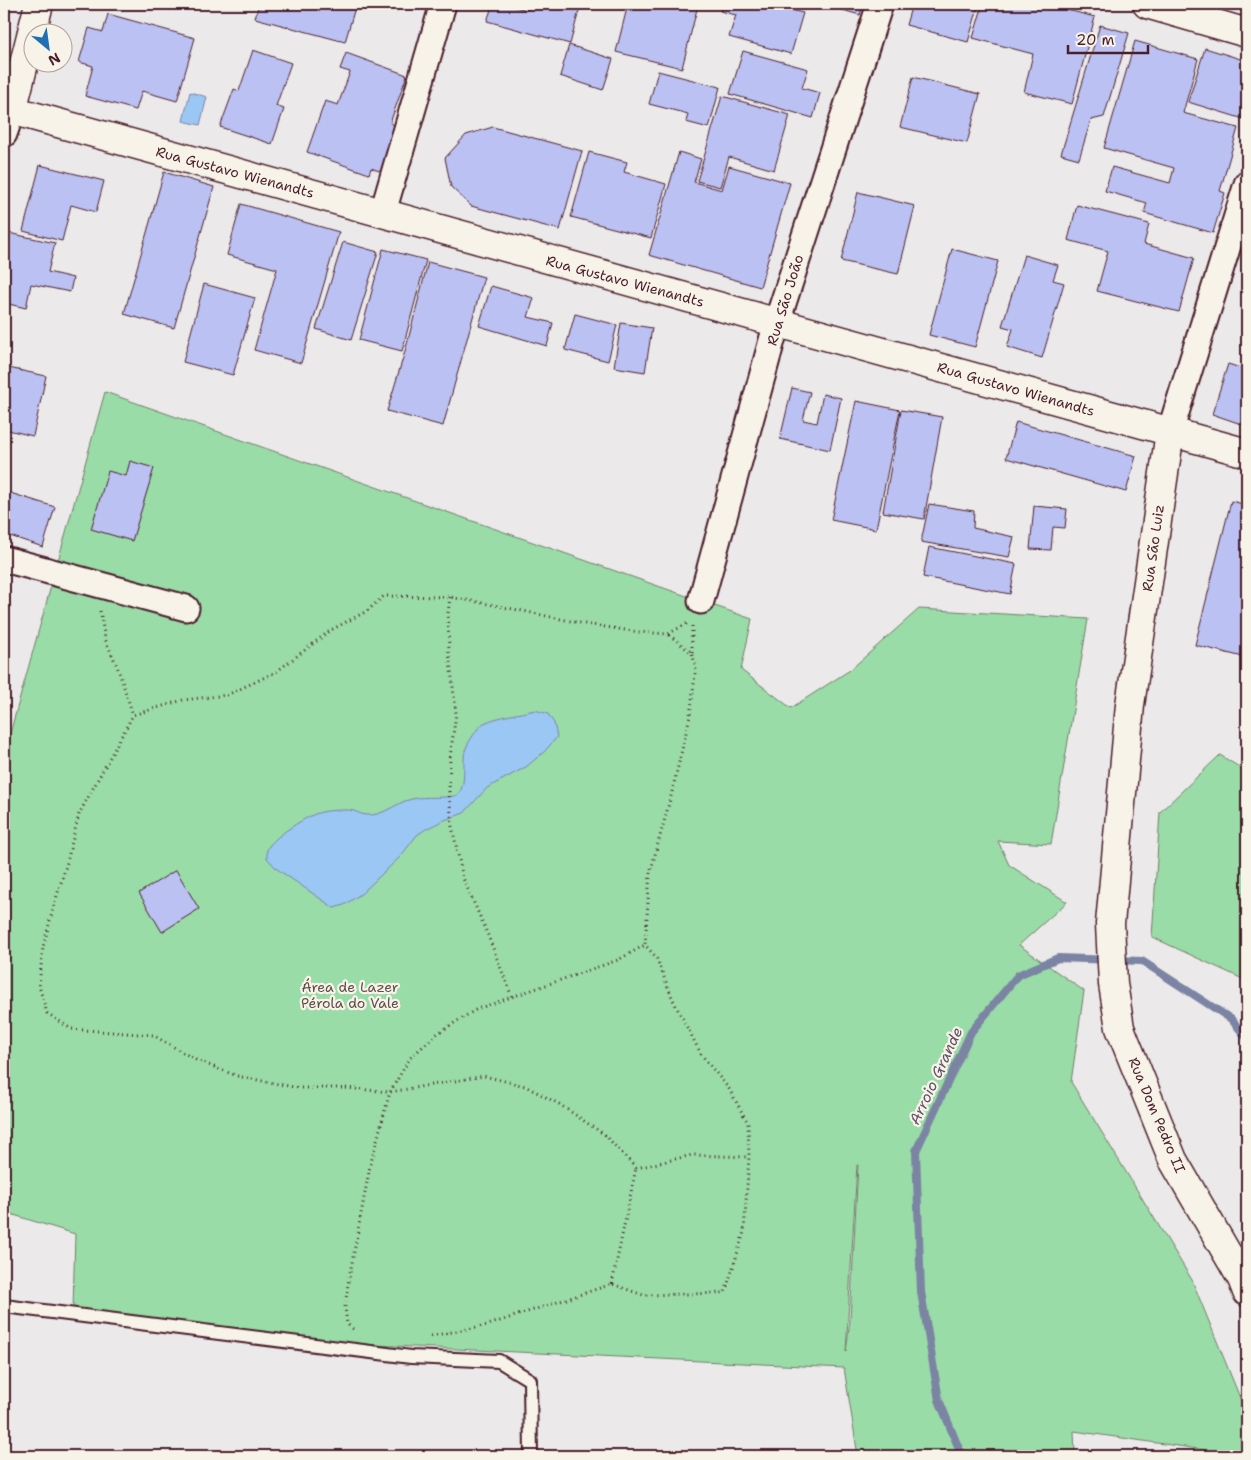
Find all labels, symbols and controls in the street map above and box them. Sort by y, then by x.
north arrow [22,22,72,72]
scale bar [1068,22,1148,54]
text: 20 m [1076,30,1115,50]
text: N [45,49,64,70]
street label: Rua Gustavo Wienandts [154,142,316,202]
street label: Rua Gustavo Wienandts [544,251,706,311]
street label: Rua São João [763,252,807,348]
street label: Rua Gustavo Wienandts [935,358,1097,420]
street label: Rua São Luiz [1138,503,1168,593]
park label: Área de Lazer Pérola do Vale [301,978,399,1012]
water label: Arroio Grande [905,1024,967,1128]
street label: Rua Dom Pedro II [1124,1054,1190,1176]

